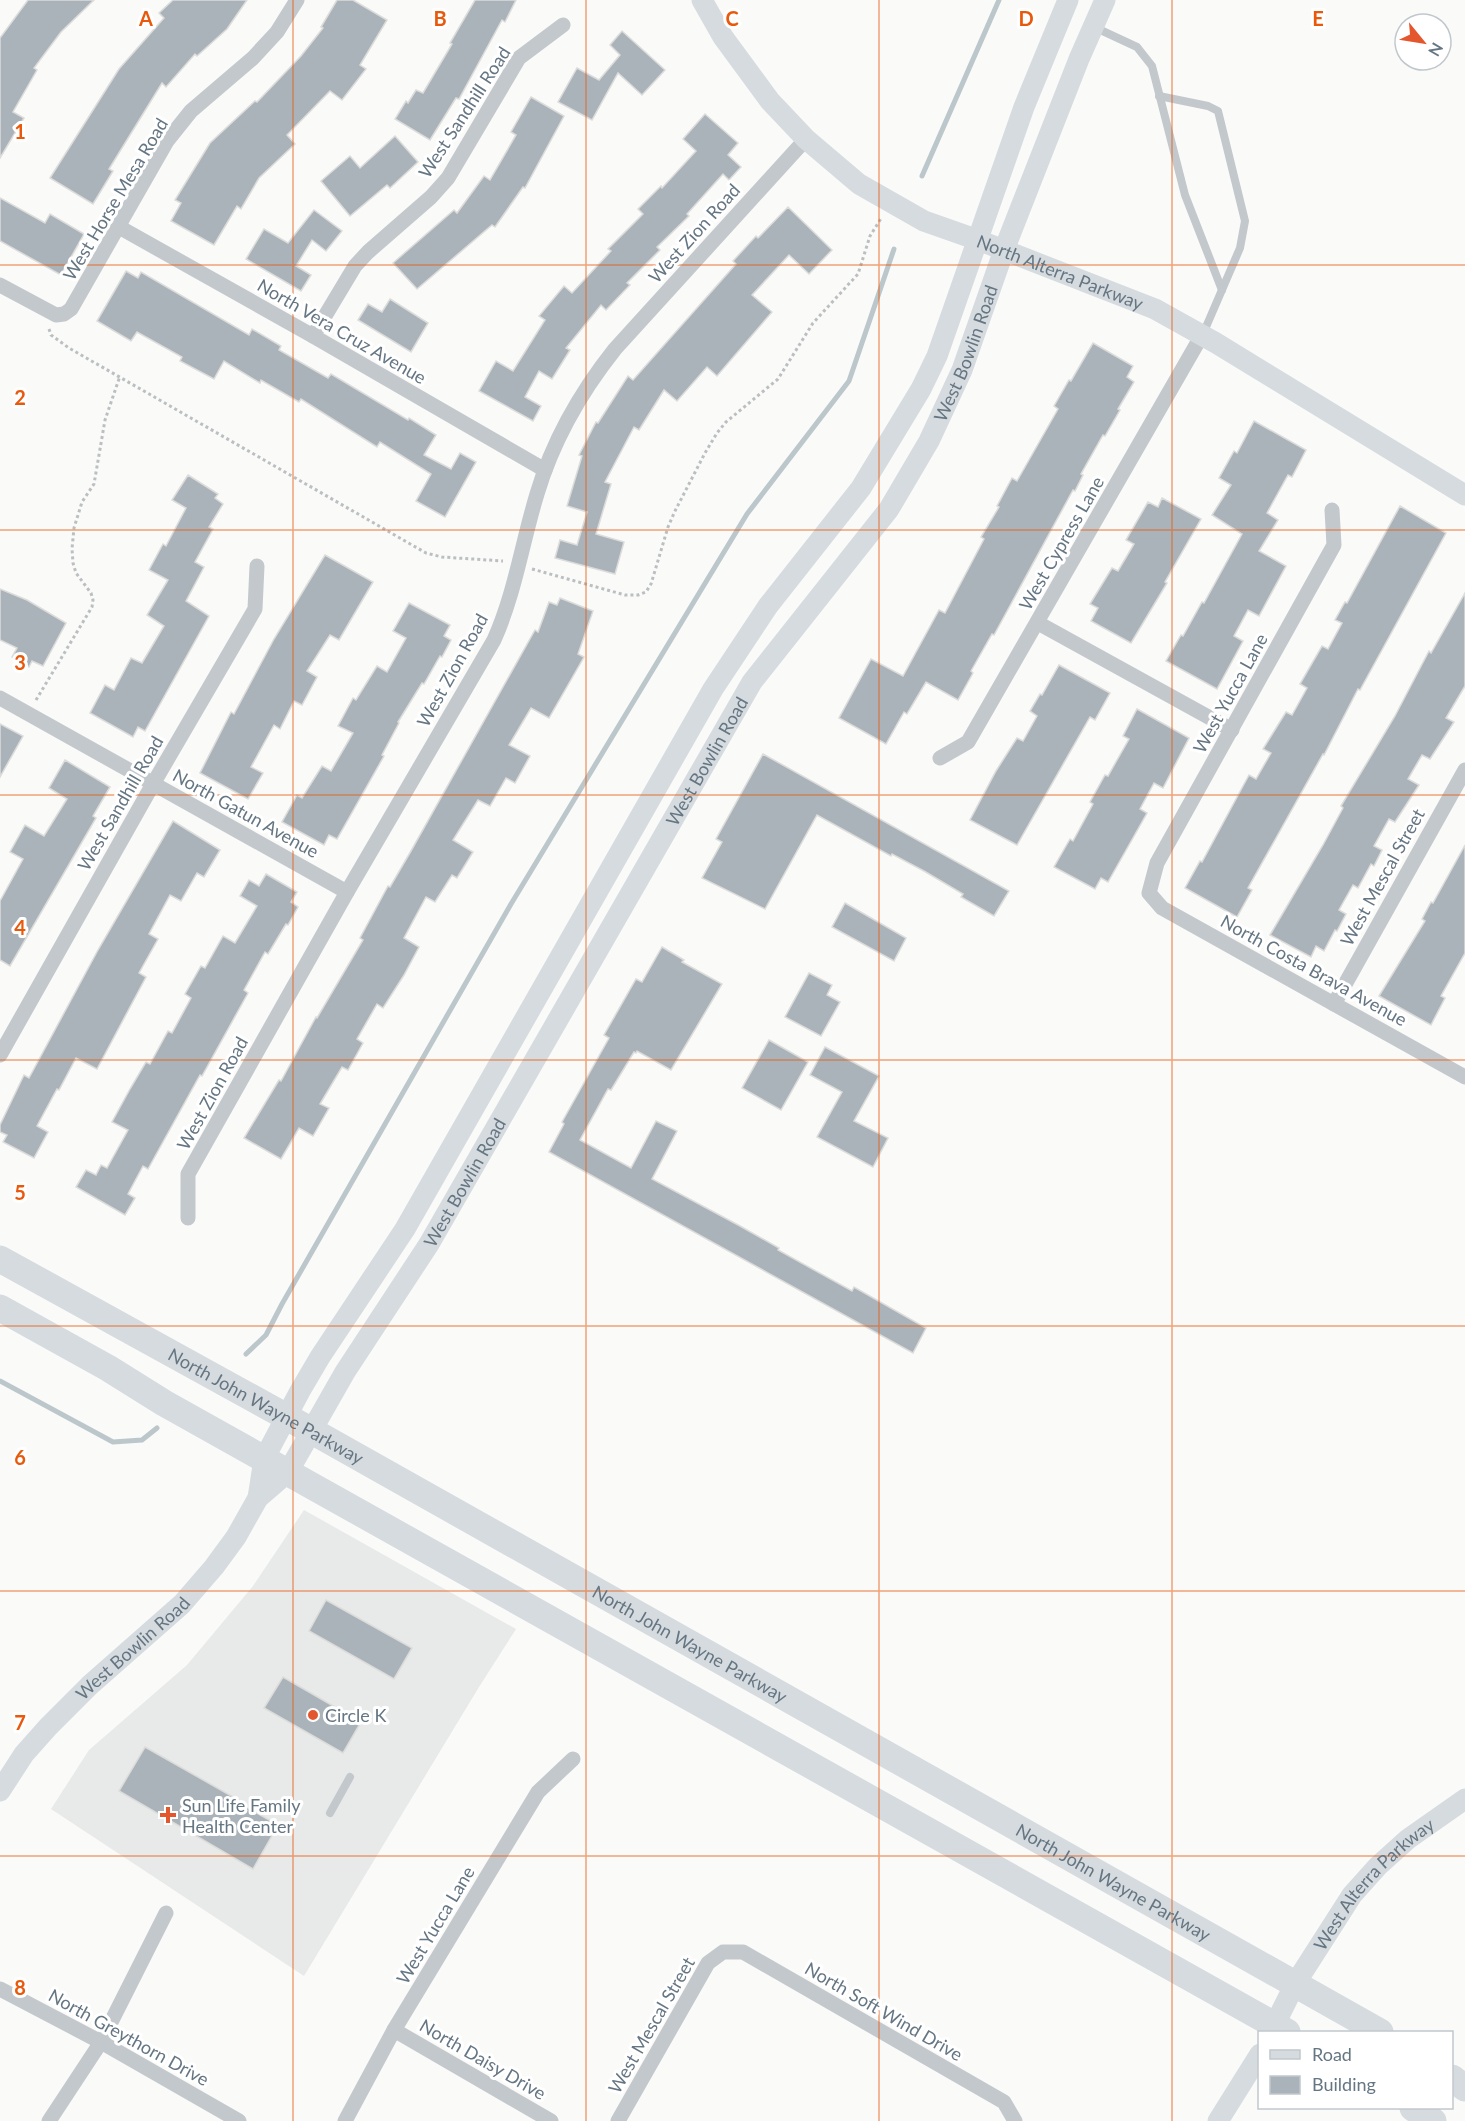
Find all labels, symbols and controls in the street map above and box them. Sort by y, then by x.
text: A [138,6,153,30]
text: B [433,6,447,30]
text: C [725,6,739,30]
text: D [1018,6,1034,30]
text: E [1312,6,1324,30]
north arrow [1393,12,1453,72]
text: N [1425,40,1448,60]
street label: West Sandhill Road [413,42,515,182]
street label: West Horse Mesa Road [58,114,172,284]
text: 1 [14,119,26,143]
street label: West Zion Road [644,179,744,287]
street label: North Alterra Parkway [974,230,1147,315]
street label: North Vera Cruz Avenue [254,274,430,388]
street label: West Bowlin Road [929,282,1002,425]
text: 2 [14,385,26,409]
street label: West Cypress Lane [1014,472,1108,614]
street label: West Zion Road [412,610,492,730]
street label: West Yucca Lane [1188,629,1272,757]
text: 3 [14,650,26,674]
street label: West Bowlin Road [661,693,752,829]
street label: West Sandhill Road [72,732,168,874]
street label: North Gatun Avenue [169,764,323,862]
street label: West Mescal Street [1335,804,1429,949]
street label: North Costa Brava Avenue [1217,910,1411,1030]
text: 4 [14,915,26,939]
street label: West Zion Road [172,1033,252,1153]
street label: West Bowlin Road [419,1114,510,1251]
text: 5 [14,1180,26,1204]
street label: North John Wayne Parkway [165,1343,368,1469]
text: 6 [14,1445,26,1469]
street label: North John Wayne Parkway [589,1580,792,1708]
street label: West Bowlin Road [71,1592,194,1704]
place label: Circle K [325,1704,386,1726]
marker: Circle K [306,1708,320,1722]
text: 7 [14,1710,26,1734]
place label: Sun Life Family Health Center [182,1794,301,1837]
marker: Sun Life Family Health Center [159,1806,177,1824]
street label: West Alterra Parkway [1309,1813,1439,1954]
street label: North John Wayne Parkway [1012,1819,1215,1946]
street label: West Yucca Lane [391,1862,479,1988]
street label: West Mescal Street [603,1953,699,2097]
street label: North Soft Wind Drive [801,1957,967,2065]
text: 8 [14,1975,26,1999]
street label: North Greythorn Drive [45,1984,213,2090]
street label: North Daisy Drive [416,2014,550,2104]
legend [1258,2031,1453,2109]
text: Road [1312,2043,1352,2065]
text: Building [1312,2073,1376,2095]

